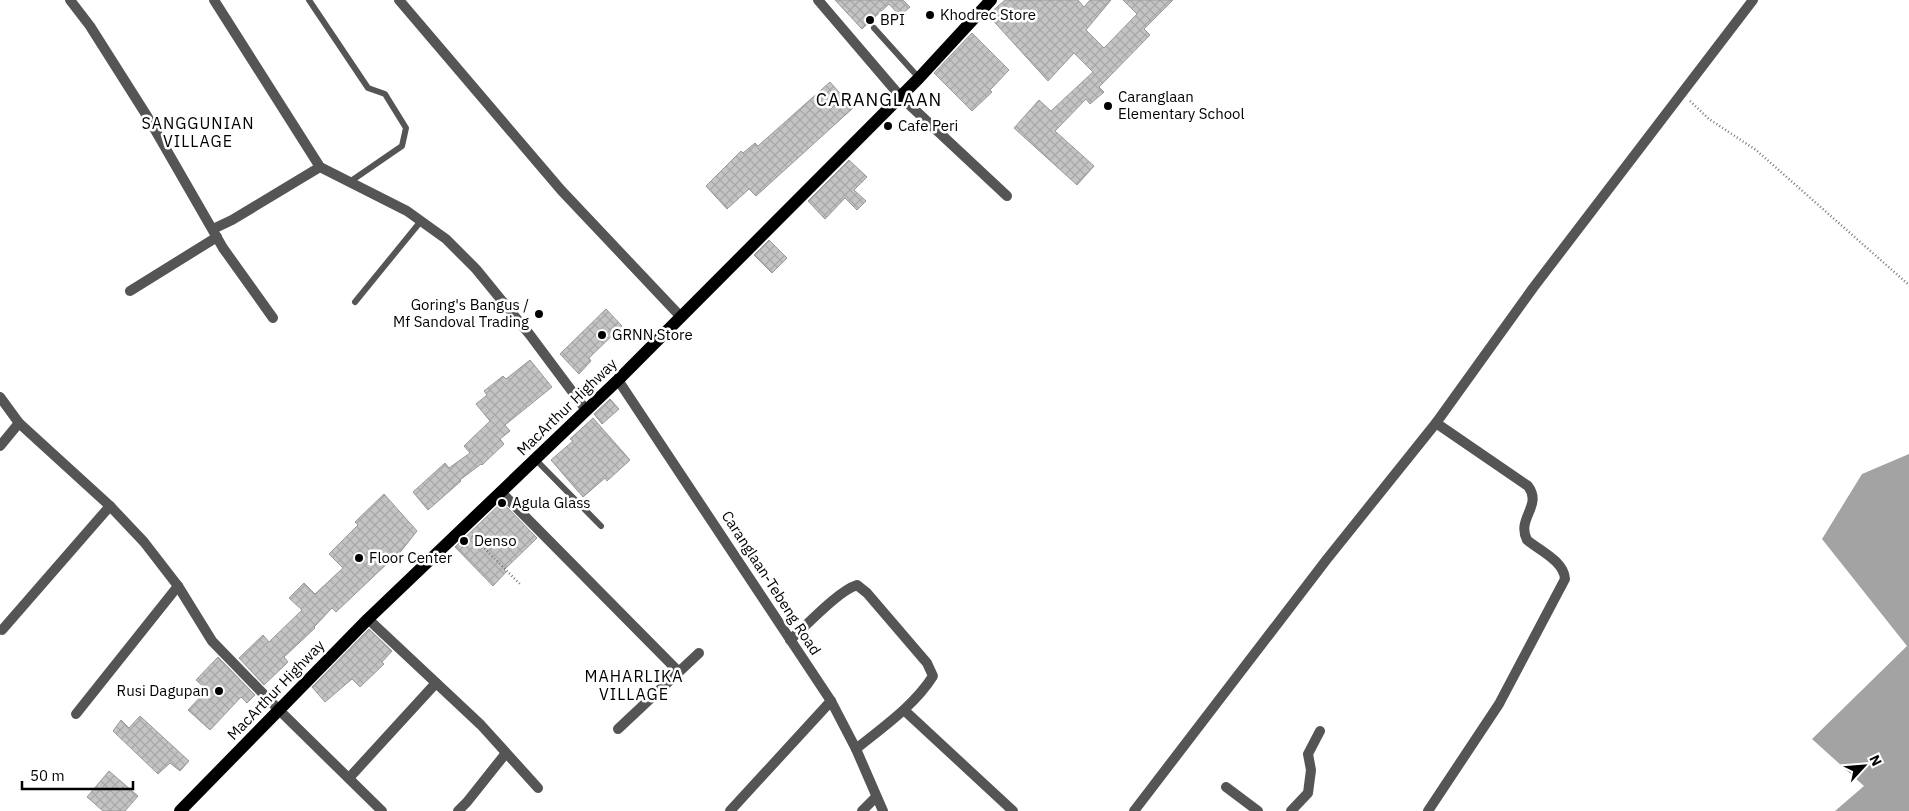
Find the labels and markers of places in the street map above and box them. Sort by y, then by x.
place label: Khodrec Store [940,5,1036,24]
marker: Khodrec Store [924,9,936,21]
place label: BPI [880,10,905,29]
marker: BPI [864,14,876,26]
place label: Caranglaan Elementary School [1118,87,1245,123]
marker: Caranglaan Elementary School [1102,100,1114,112]
place label: Cafe Peri [898,116,958,135]
marker: Cafe Peri [882,120,894,132]
place label: Goring's Bangus / Mf Sandoval Trading [393,295,529,331]
marker: Goring's Bangus / Mf Sandoval Trading [533,308,545,320]
place label: GRNN Store [612,325,693,344]
marker: GRNN Store [596,329,608,341]
place label: Agula Glass [512,493,591,512]
marker: Agula Glass [496,497,508,509]
place label: Denso [474,531,517,550]
marker: Denso [458,535,470,547]
place label: Floor Center [369,548,453,567]
marker: Floor Center [353,552,365,564]
place label: Rusi Dagupan [117,681,209,700]
marker: Rusi Dagupan [213,685,225,697]

